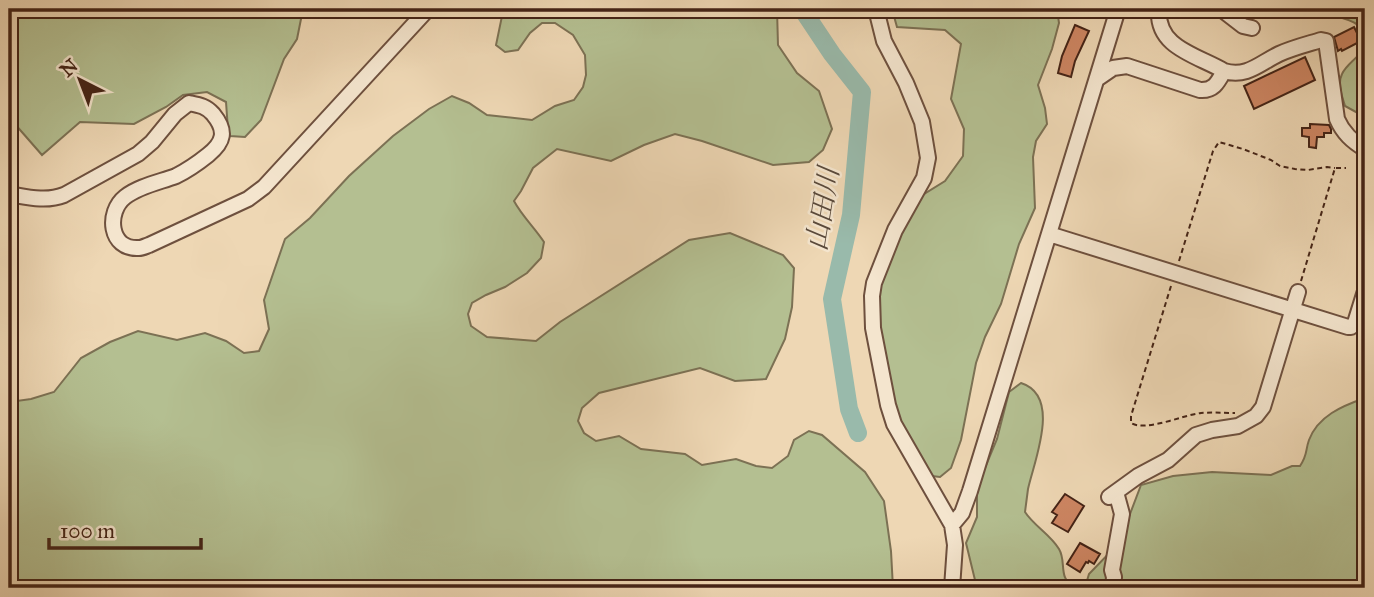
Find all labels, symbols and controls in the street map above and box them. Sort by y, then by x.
north arrow [46,46,116,116]
text: N [55,54,83,82]
water label: 山田川 [799,162,847,253]
scale bar [49,506,201,550]
text: 100 m [60,518,115,544]

